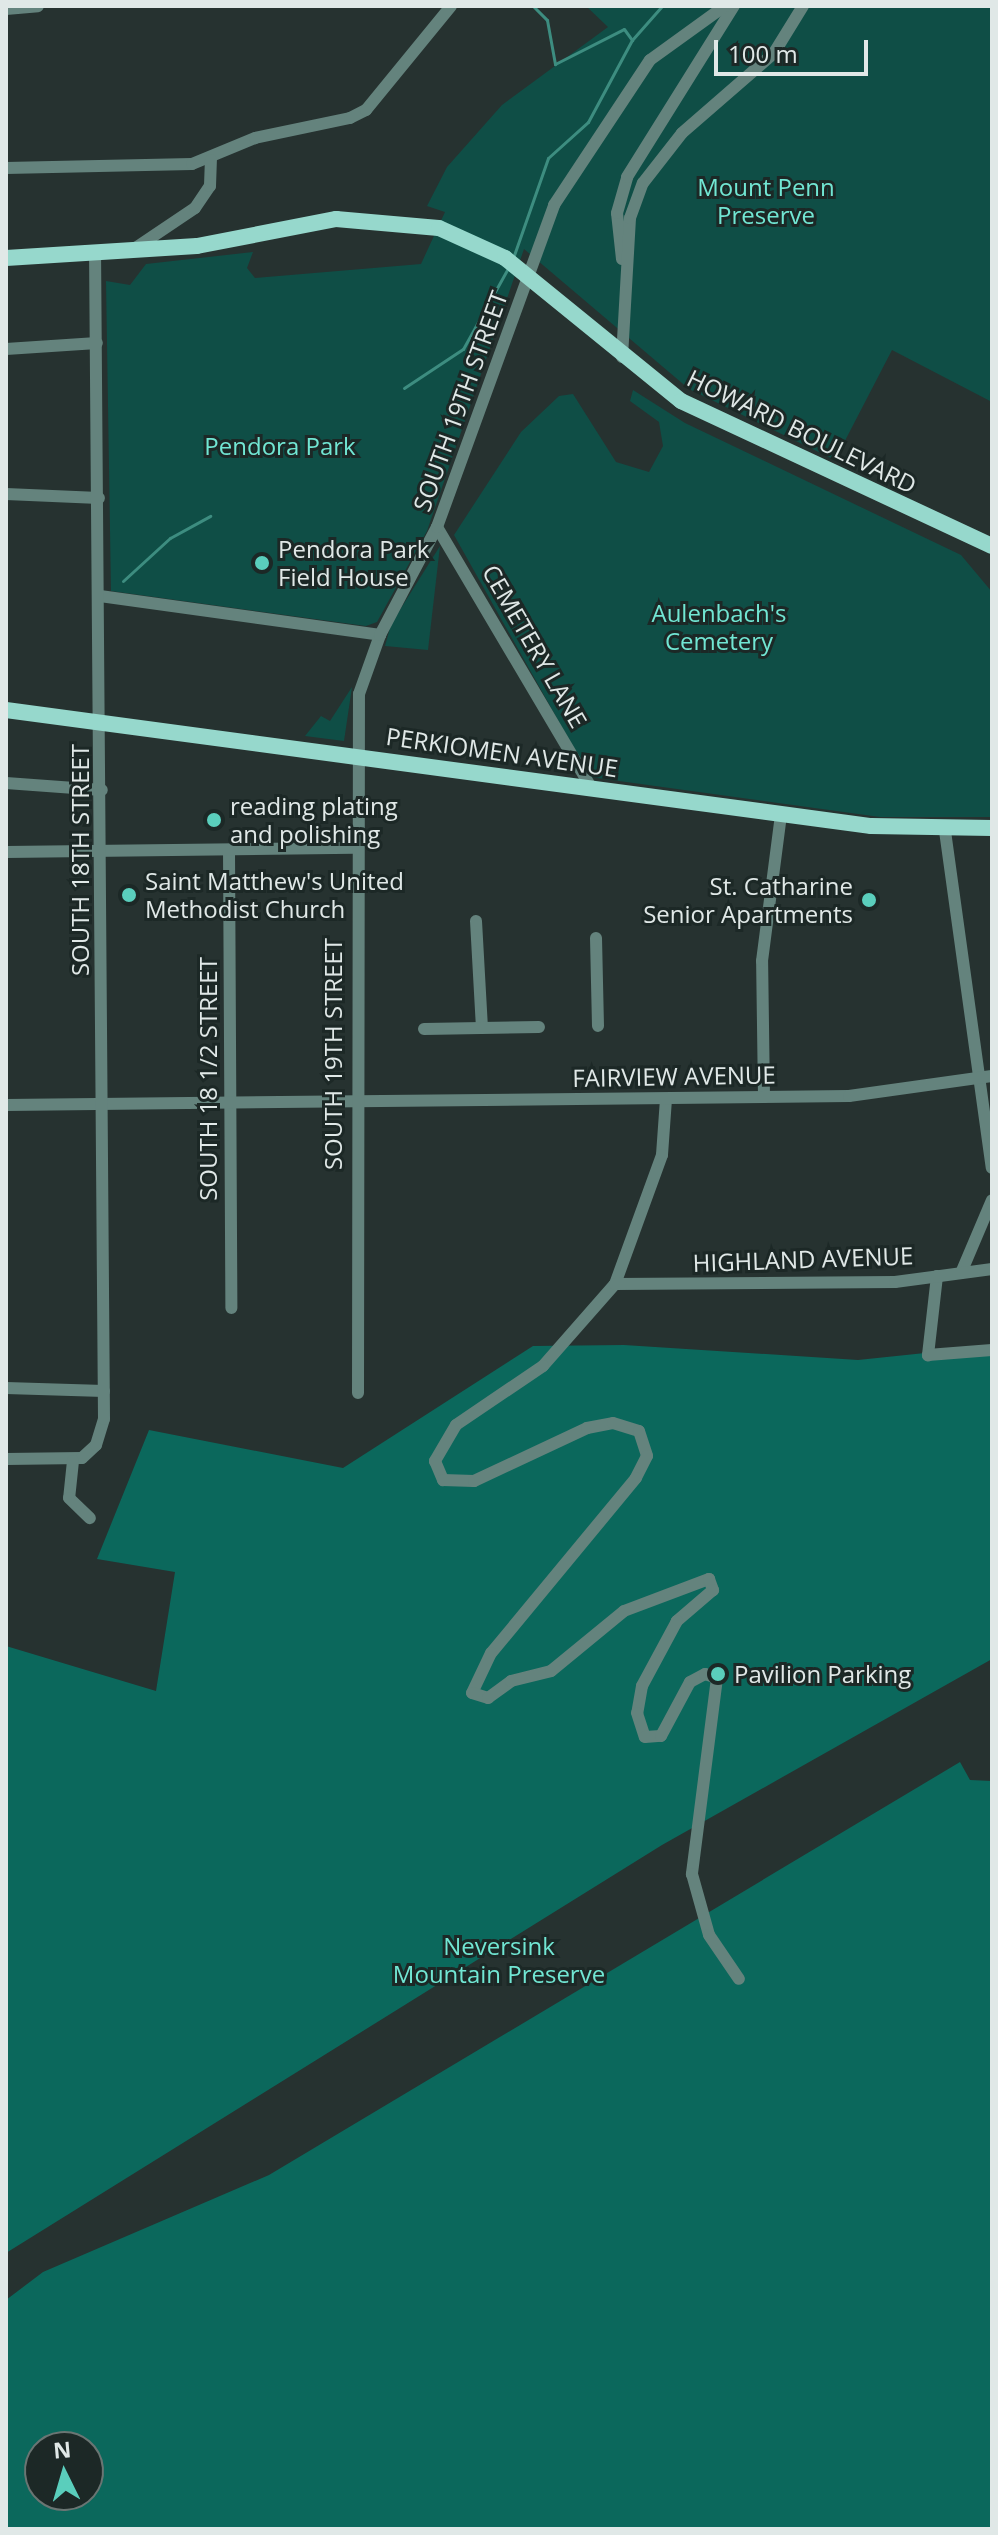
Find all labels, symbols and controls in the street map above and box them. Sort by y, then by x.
scale bar [718,24,872,74]
text: 100 m [728,37,798,70]
park label: Mount Penn Preserve [697,173,835,229]
street label: SOUTH 19TH STREET [407,287,513,515]
street label: HOWARD BOULEVARD [683,363,921,499]
park label: Pendora Park [204,432,356,460]
place label: Pendora Park Field House [278,535,429,591]
marker: Pendora Park Field House [253,554,271,572]
street label: CEMETERY LANE [477,559,593,733]
park label: Aulenbach's Cemetery [651,599,787,655]
street label: PERKIOMEN AVENUE [384,721,620,783]
street label: SOUTH 18TH STREET [66,744,94,976]
place label: reading plating and polishing [230,792,398,848]
marker: reading plating and polishing [205,811,223,829]
place label: Saint Matthew's United Methodist Church [145,867,404,923]
place label: St. Catharine Senior Apartments [643,872,853,928]
marker: Saint Matthew's United Methodist Church [120,886,138,904]
marker: St. Catharine Senior Apartments [860,891,878,909]
street label: SOUTH 19TH STREET [319,938,347,1170]
street label: SOUTH 18 1/2 STREET [194,957,222,1201]
street label: FAIRVIEW AVENUE [572,1060,776,1092]
street label: HIGHLAND AVENUE [692,1241,914,1277]
place label: Pavilion Parking [734,1660,911,1688]
marker: Pavilion Parking [709,1665,727,1683]
park label: Neversink Mountain Preserve [393,1932,605,1988]
north arrow [24,2431,104,2511]
text: N [52,2433,72,2465]

